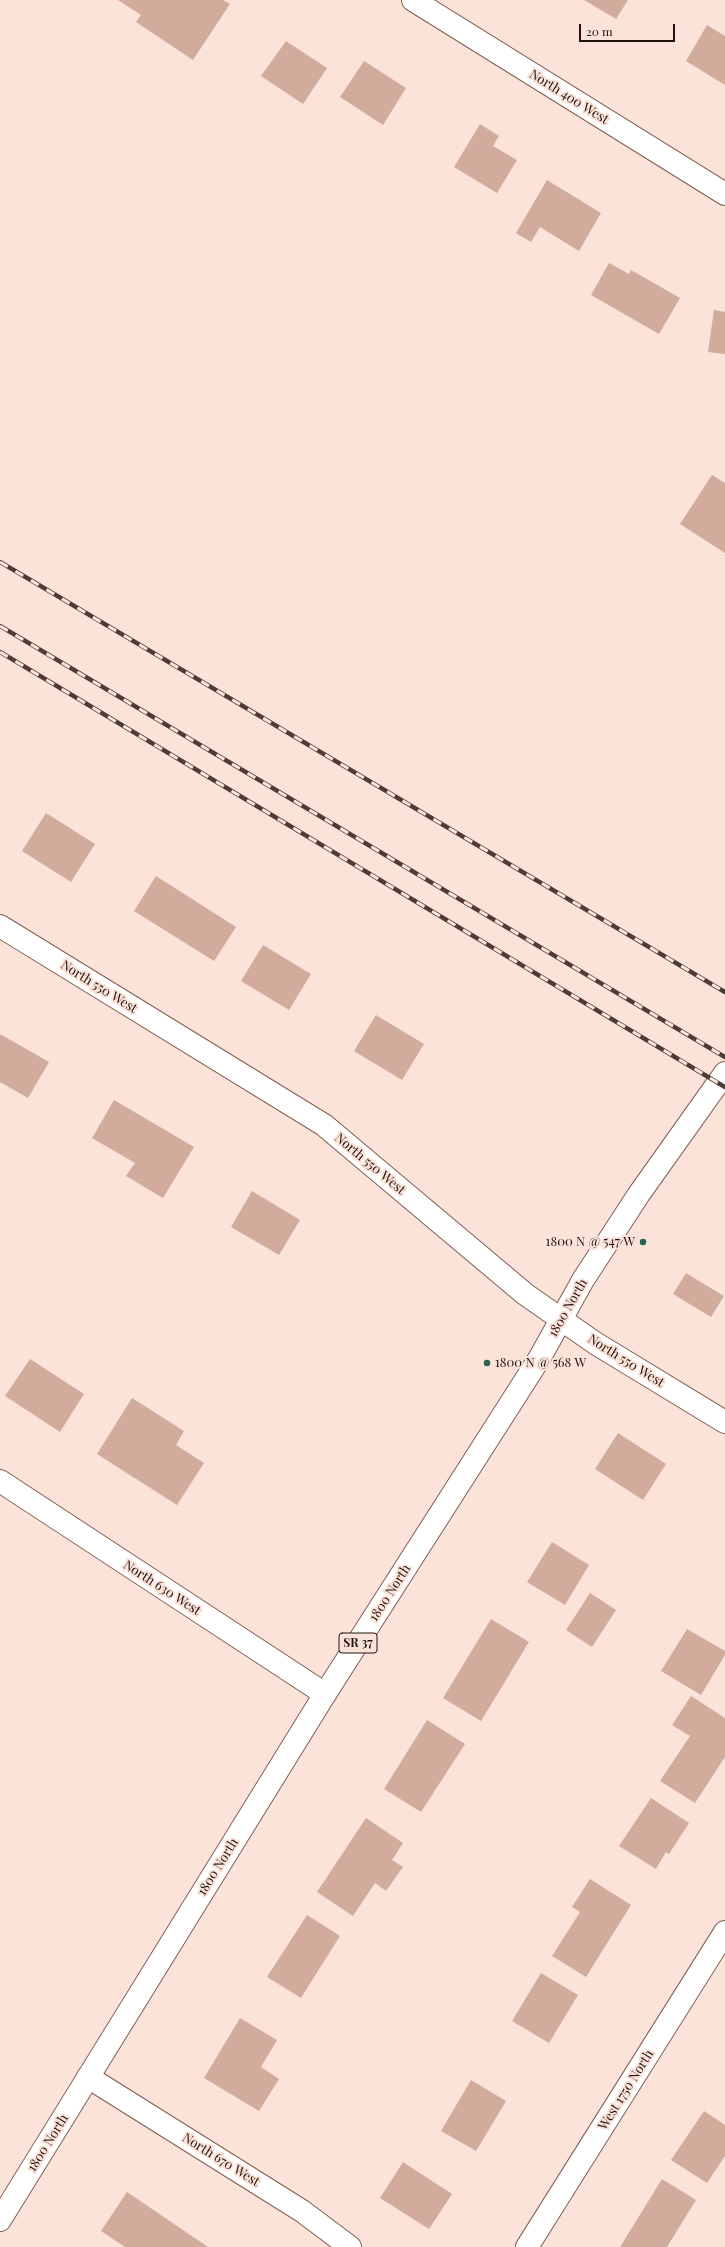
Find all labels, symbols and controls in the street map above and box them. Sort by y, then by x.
scale bar [581,16,677,42]
text: 20 m [586,23,613,39]
street label: North 400 West [527,66,611,128]
street label: North 550 West [58,957,140,1017]
street label: North 550 West [332,1130,408,1198]
place label: 1800 N @ 547 W [546,1234,635,1250]
marker: 1800 N @ 547 W [638,1237,648,1247]
street label: 1800 North [545,1276,591,1340]
street label: North 550 West [585,1331,667,1391]
place label: 1800 N @ 568 W [495,1355,586,1371]
marker: 1800 N @ 568 W [482,1358,492,1368]
street label: North 630 West [121,1557,203,1619]
street label: 1800 North [366,1562,414,1624]
road number: SR 37 [339,1633,377,1653]
street label: 1800 North [194,1836,242,1898]
street label: West 1750 North [595,2047,657,2133]
street label: 1800 North [24,2112,72,2174]
street label: North 670 West [179,2130,263,2190]

